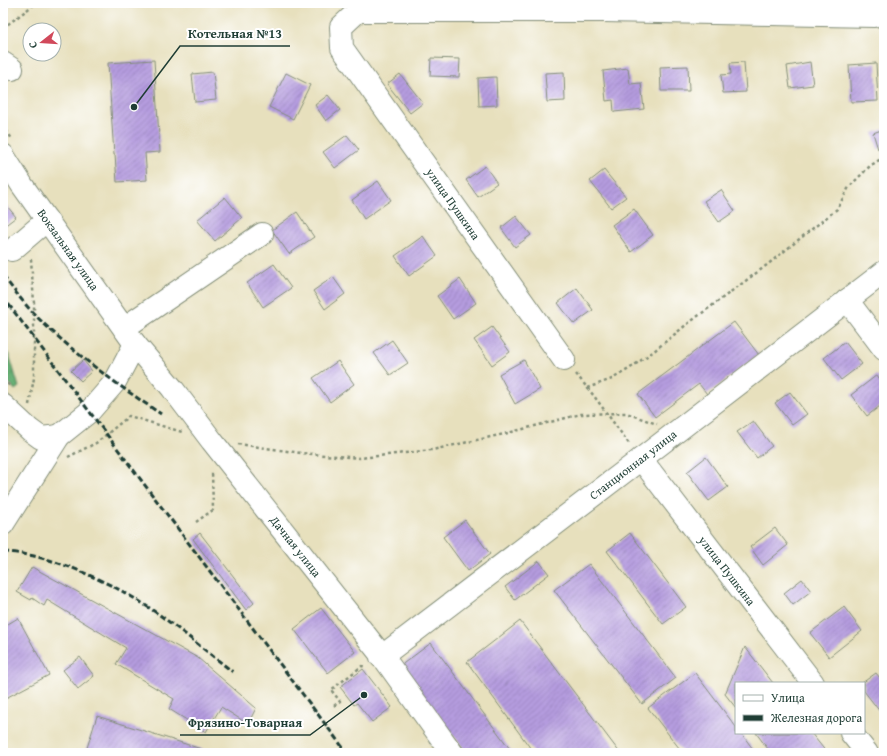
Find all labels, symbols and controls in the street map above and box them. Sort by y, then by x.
callout: Котельная №13 [180,21,290,46]
north arrow [22,22,62,62]
text: Котельная №13 [188,24,282,43]
text: С [24,40,41,50]
street label: улица Пушкина [422,164,485,243]
street label: Вокзальная улица [34,205,103,294]
street label: Станционная улица [586,425,680,503]
street label: Дачная улица [266,511,326,581]
street label: улица Пушкина [694,531,760,609]
legend [735,682,865,734]
text: Улица [771,689,805,706]
text: Железная дорога [770,709,862,726]
callout: Фрязино-Товарная [180,710,310,735]
text: Фрязино-Товарная [188,713,302,732]

